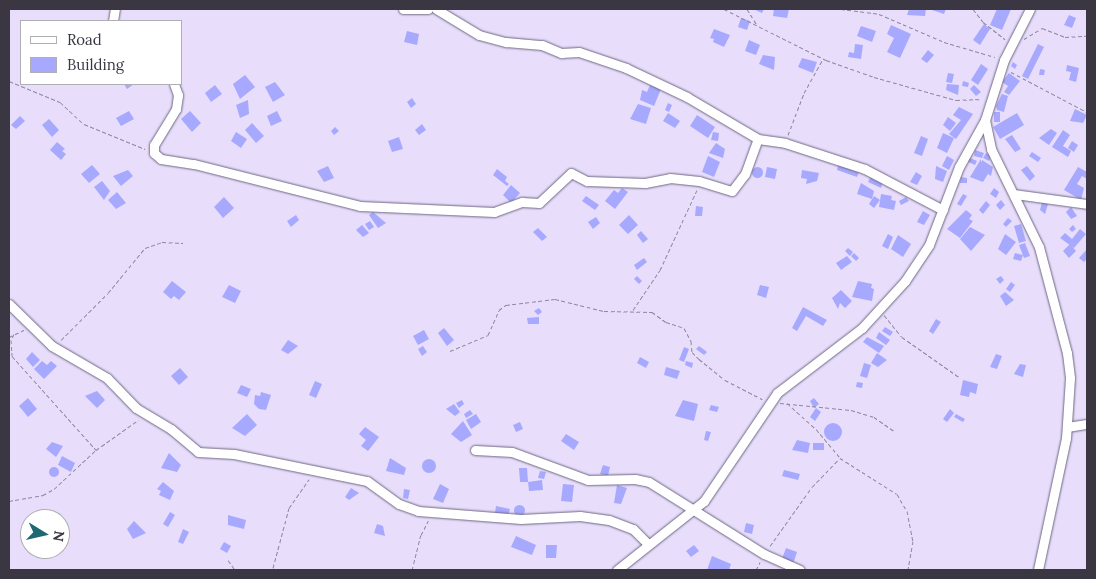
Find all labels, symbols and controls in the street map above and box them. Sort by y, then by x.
legend [20,20,182,85]
text: Road [67,30,102,49]
text: Building [67,55,124,74]
north arrow [20,509,70,559]
text: N [49,529,69,543]

